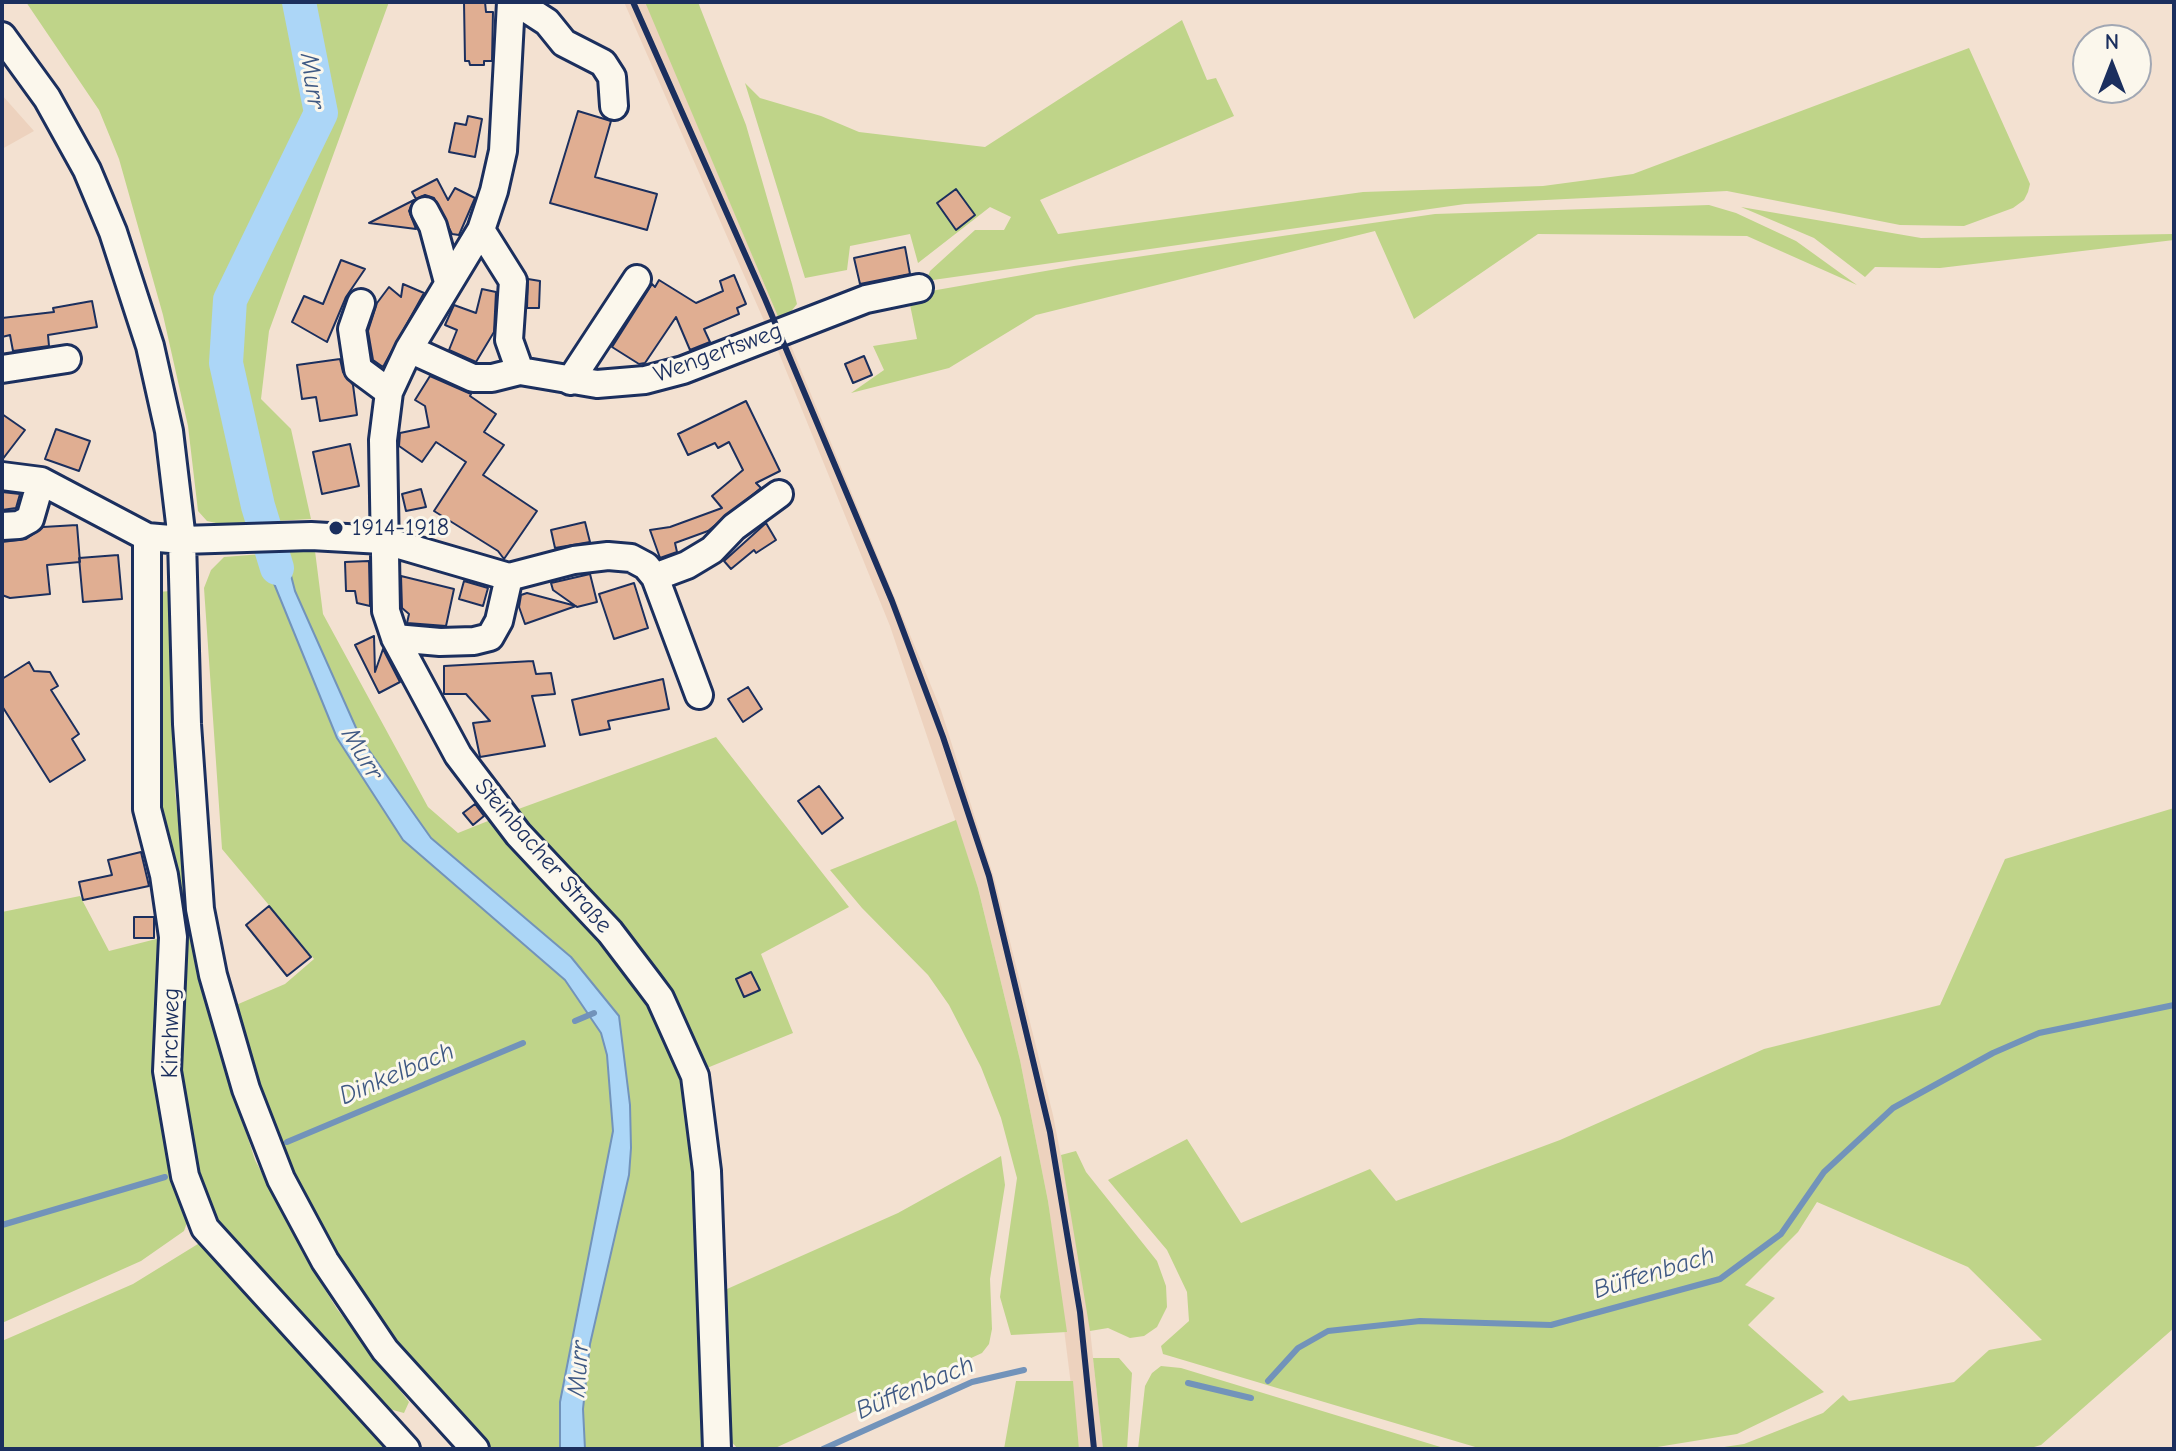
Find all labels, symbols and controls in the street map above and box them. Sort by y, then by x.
north arrow [2072,24,2152,104]
text: N [2105,29,2119,55]
water label: Murr [293,51,331,111]
street label: Wengertsweg [650,317,786,389]
place label: 1914-1918 [352,514,449,542]
marker: 1914-1918 [327,519,345,537]
water label: Murr [334,722,390,786]
street label: Steinbacher Straße [468,773,618,939]
street label: Kirchweg [156,987,186,1079]
water label: Dinkelbach [335,1036,459,1112]
water label: Büffenbach [1589,1240,1719,1306]
water label: Murr [561,1340,597,1398]
water label: Büffenbach [851,1349,979,1427]

